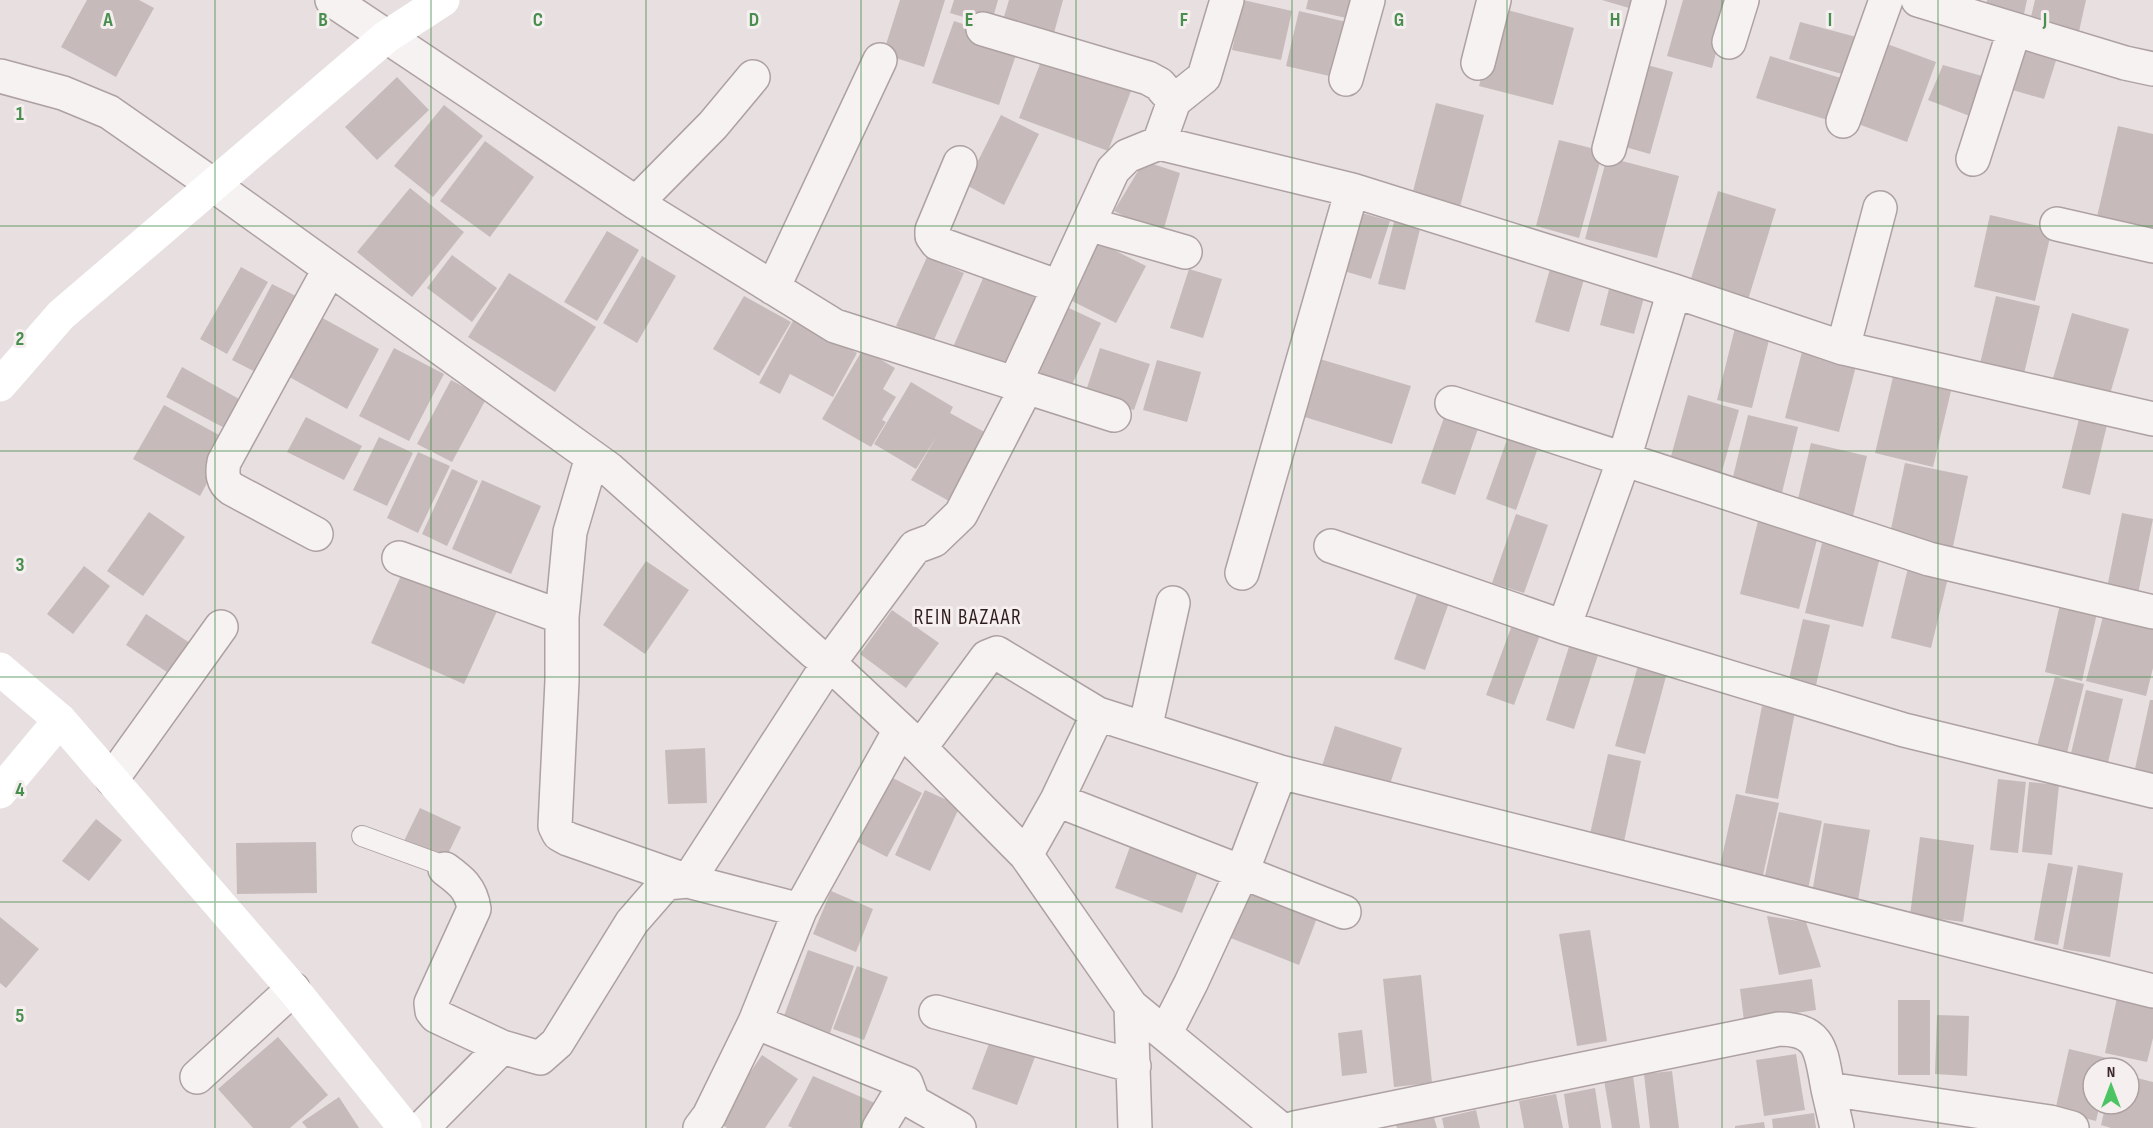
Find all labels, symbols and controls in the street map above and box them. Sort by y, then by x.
text: A [102,8,113,32]
text: B [318,8,328,32]
text: C [533,8,543,32]
text: D [749,8,759,32]
text: E [965,8,973,32]
text: F [1180,8,1188,32]
text: G [1394,8,1404,32]
text: H [1610,8,1620,32]
text: I [1828,8,1832,32]
text: J [2042,8,2047,32]
text: 1 [16,102,24,126]
text: 2 [16,327,24,351]
text: 3 [16,553,25,577]
district label: REIN BAZAAR [914,605,1022,630]
text: 4 [15,778,25,802]
text: 5 [16,1004,25,1028]
north arrow [2081,1056,2141,1116]
text: N [2107,1063,2115,1082]

